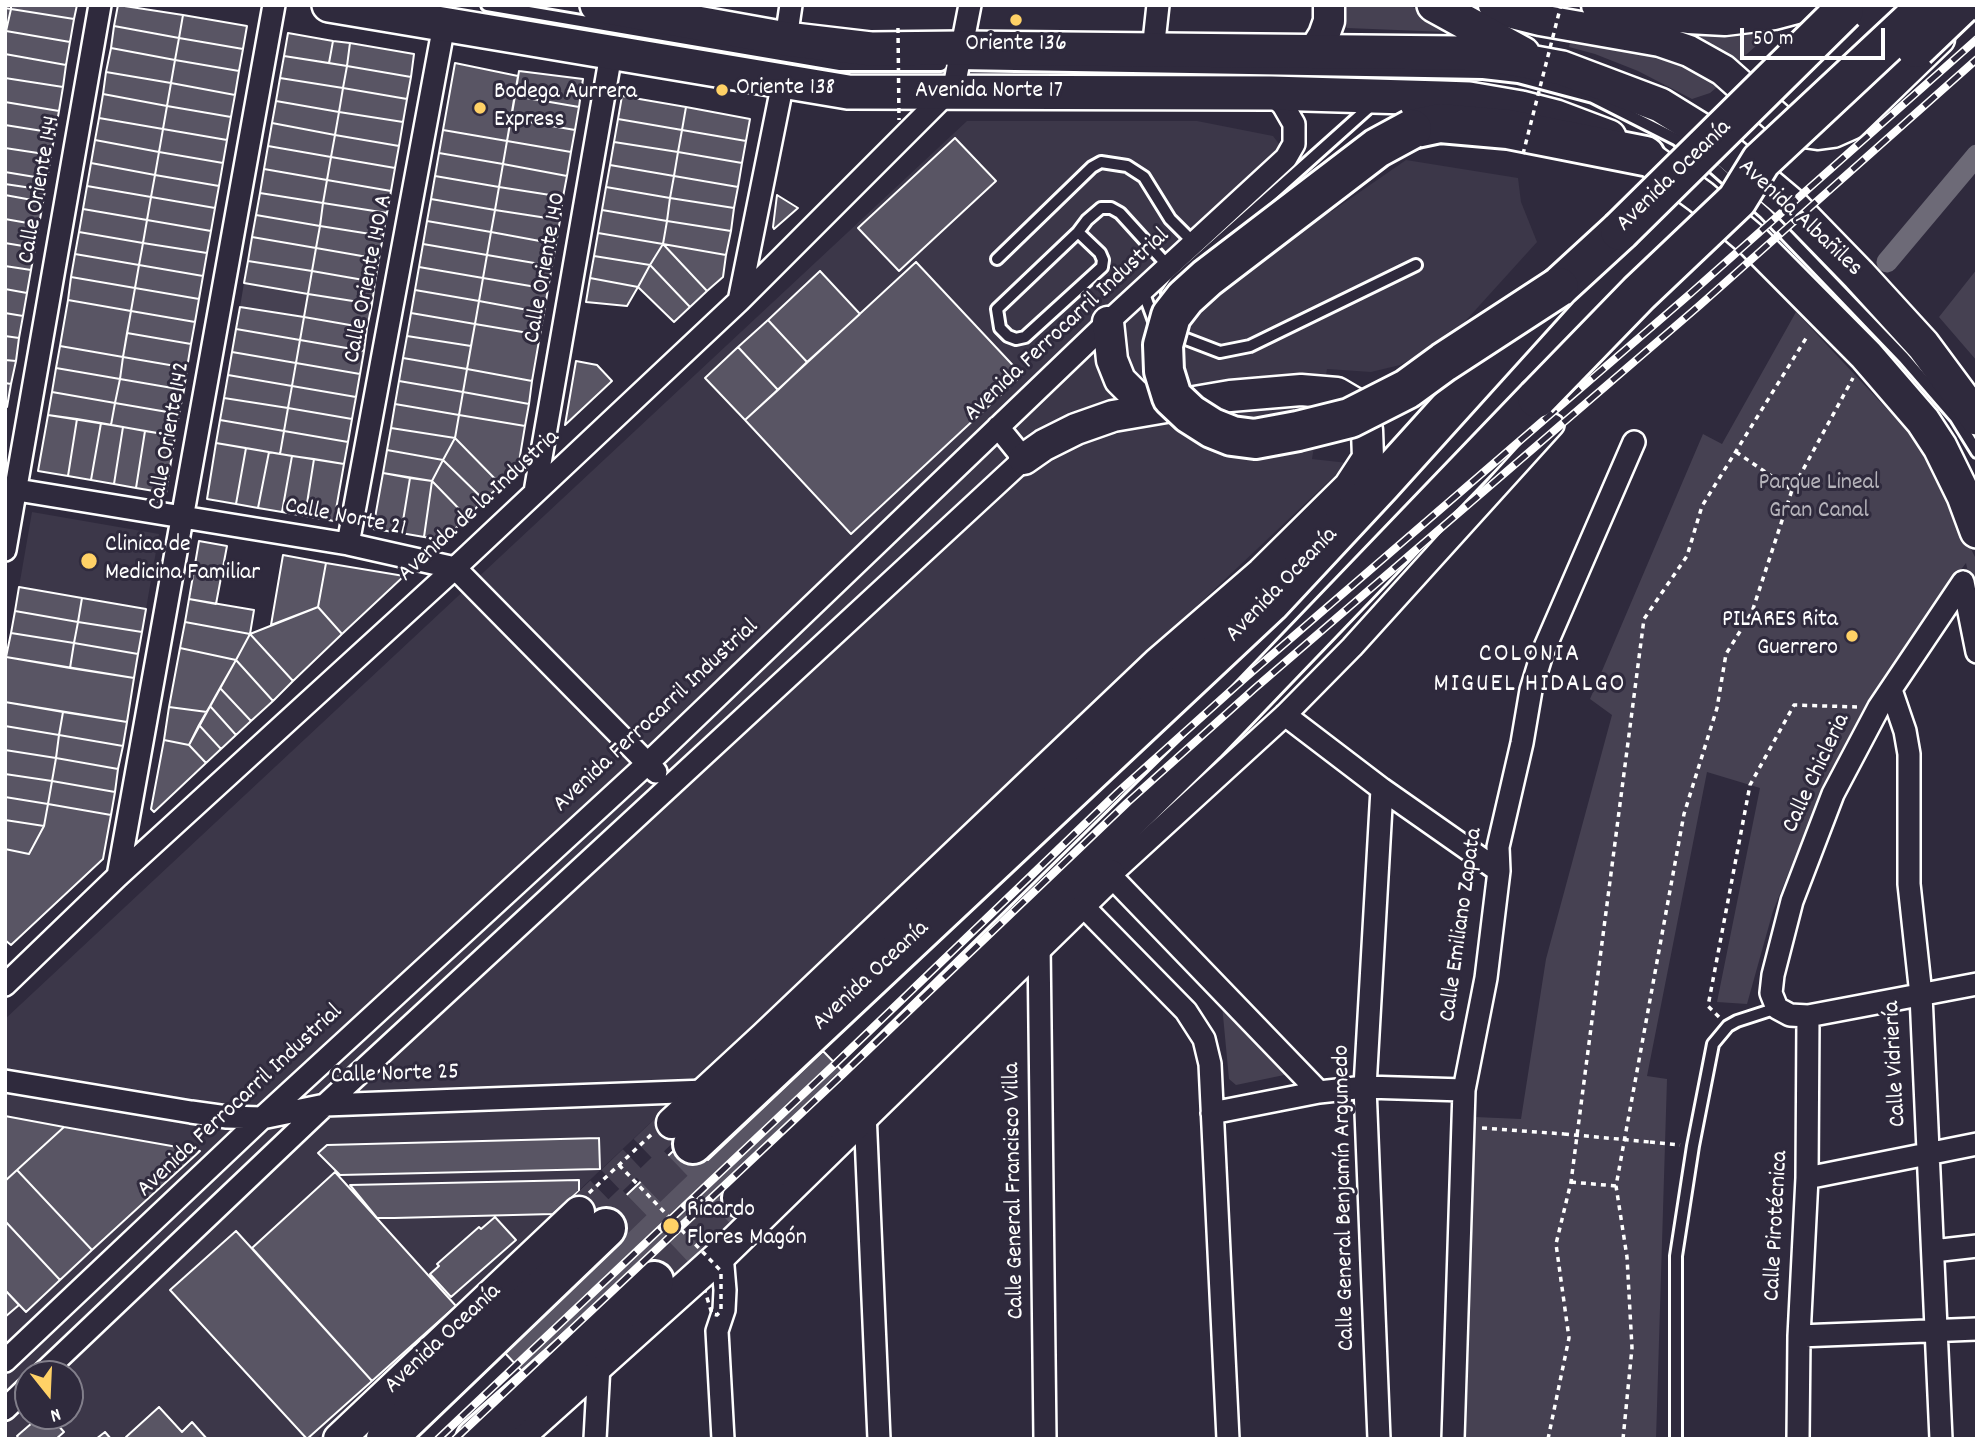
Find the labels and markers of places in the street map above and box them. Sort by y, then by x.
marker: Oriente 136 [1008,12,1024,28]
place label: Oriente 136 [965,32,1067,60]
place label: Oriente 138 [736,76,835,104]
place label: Bodega Aurrera Express [494,80,637,136]
marker: Oriente 138 [714,82,730,98]
marker: Bodega Aurrera Express [472,100,488,116]
place label: Clinica de Medicina Familiar [105,533,260,589]
marker: Clinica de Medicina Familiar [79,551,99,571]
place label: PILARES Rita Guerrero [1722,608,1838,664]
marker: PILARES Rita Guerrero [1844,628,1860,644]
place label: Ricardo Flores Magón [687,1198,807,1254]
marker: Ricardo Flores Magón [661,1216,681,1236]

